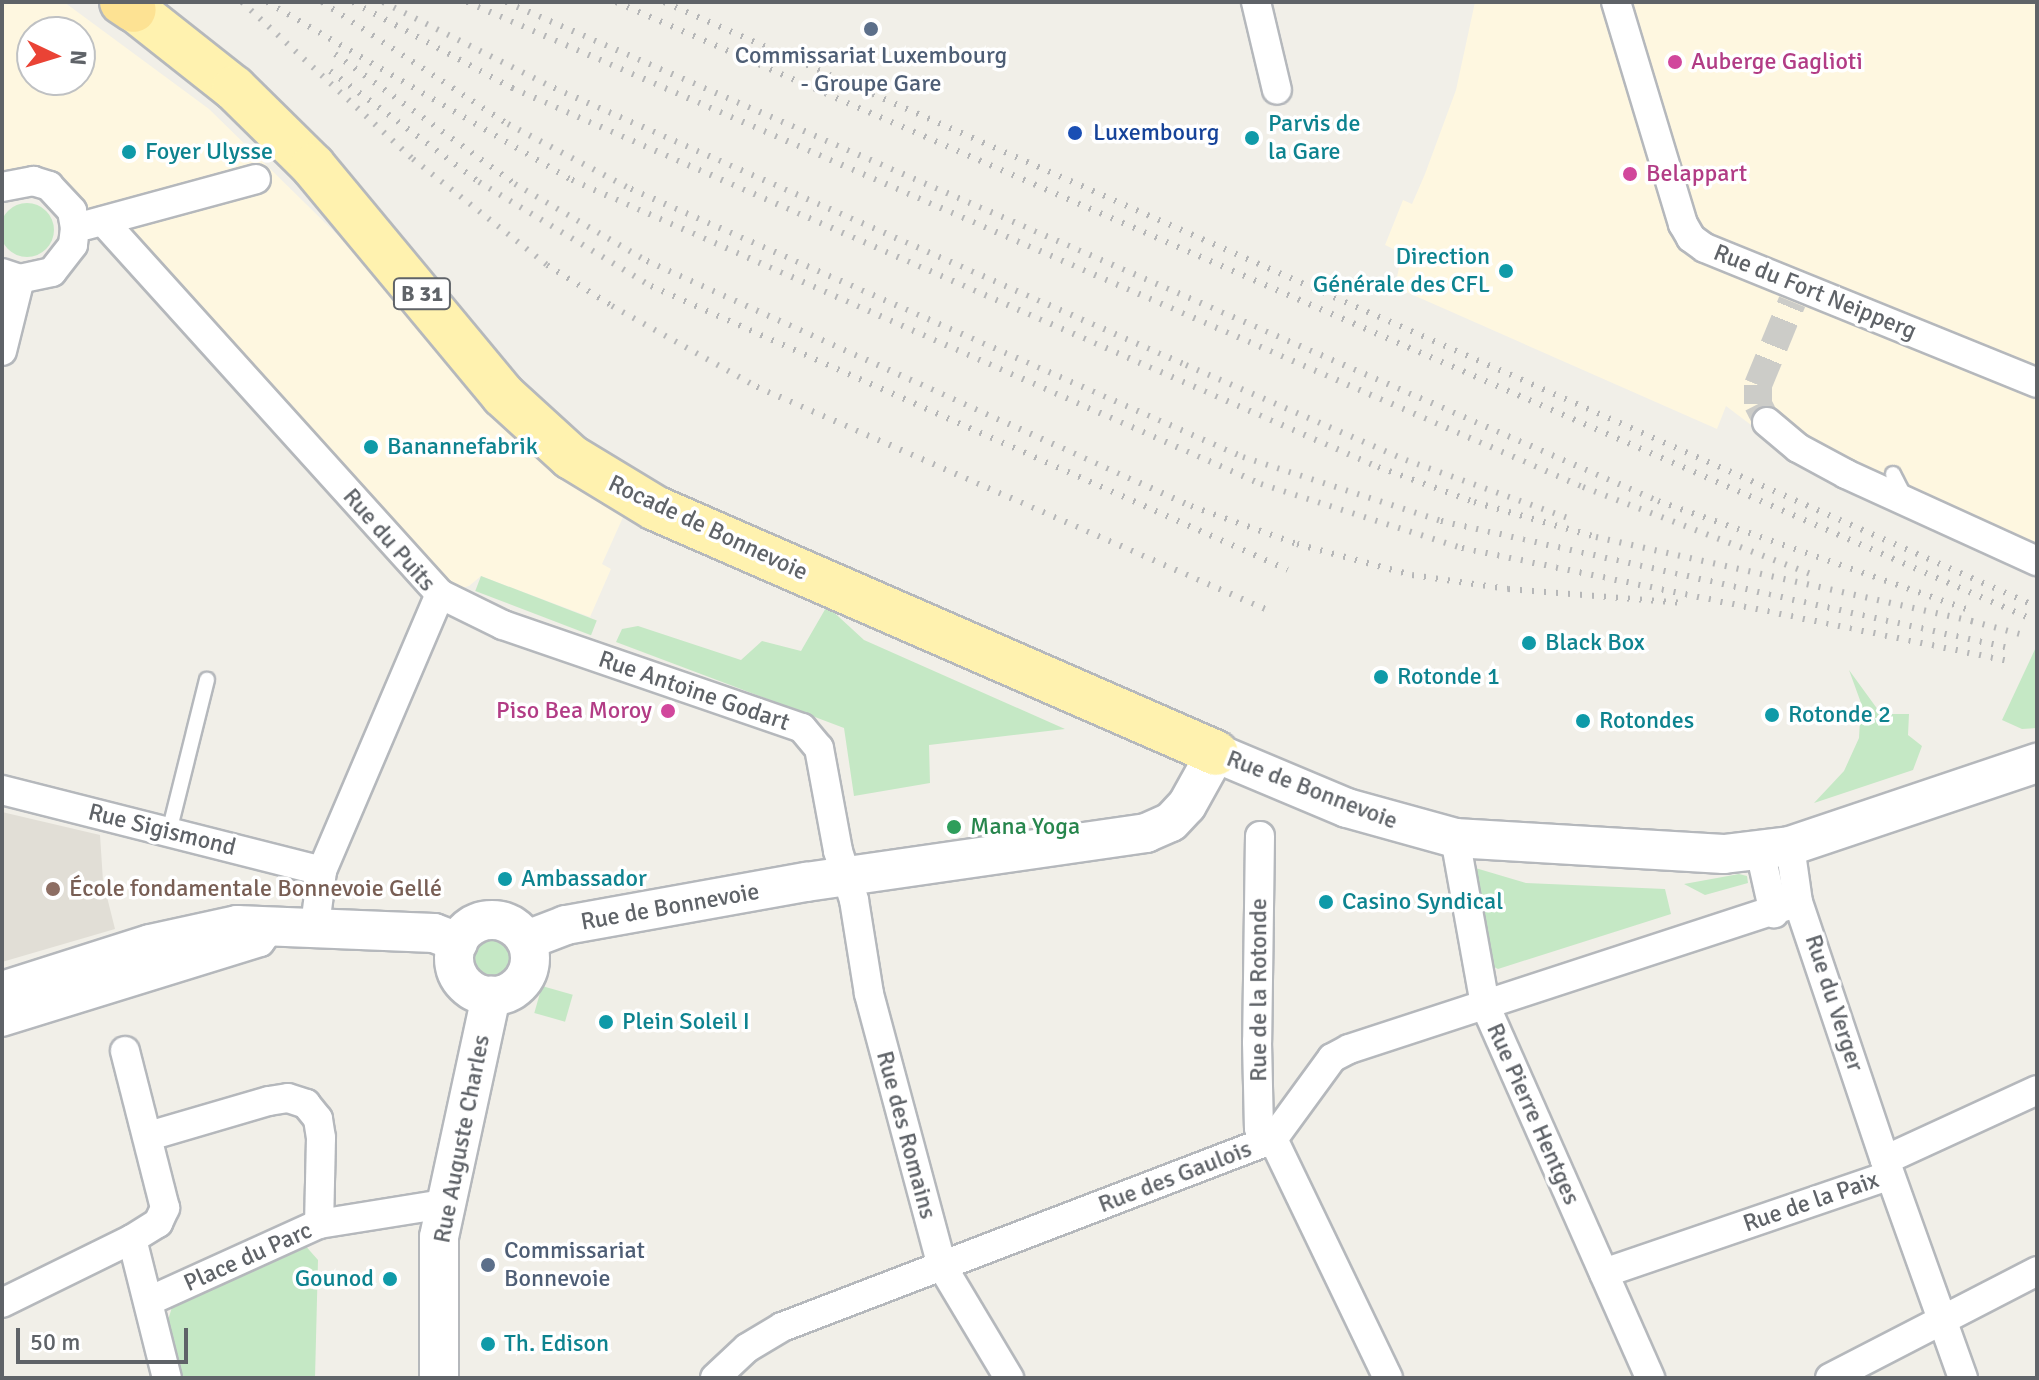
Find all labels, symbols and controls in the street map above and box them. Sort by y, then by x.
north arrow [16,16,96,96]
marker: Commissariat Luxembourg - Groupe Gare [862,20,880,38]
place label: Commissariat Luxembourg - Groupe Gare [735,42,1007,98]
place label: Auberge Gaglioti [1691,48,1863,76]
text: N [64,49,92,66]
marker: Auberge Gaglioti [1666,53,1684,71]
place label: Parvis de la Gare [1268,110,1360,166]
place label: Luxembourg [1093,119,1219,147]
marker: Luxembourg [1064,122,1086,144]
marker: Parvis de la Gare [1243,129,1261,147]
place label: Foyer Ulysse [145,138,273,166]
marker: Foyer Ulysse [120,143,138,161]
place label: Belappart [1646,160,1747,188]
marker: Belappart [1621,165,1639,183]
street label: Rue du Fort Neipperg [1709,238,1921,346]
place label: Direction Générale des CFL [1313,243,1490,299]
marker: Direction Générale des CFL [1497,262,1515,280]
road number: B 31 [392,276,452,312]
place label: Banannefabrik [387,433,538,461]
marker: Banannefabrik [362,438,380,456]
street label: Rocade de Bonnevoie [604,469,812,587]
street label: Rue du Puits [336,483,442,597]
place label: Black Box [1545,629,1645,657]
marker: Black Box [1520,634,1538,652]
street label: Rue Antoine Godart [595,645,793,737]
place label: Rotonde 1 [1397,663,1500,691]
marker: Rotonde 1 [1372,668,1390,686]
place label: Piso Bea Moroy [496,697,652,725]
place label: Rotonde 2 [1788,701,1891,729]
marker: Piso Bea Moroy [659,702,677,720]
marker: Rotonde 2 [1763,706,1781,724]
place label: Rotondes [1599,707,1694,735]
marker: Rotondes [1574,712,1592,730]
street label: Rue de Bonnevoie [1222,744,1402,836]
street label: Rue Sigismond [85,798,239,862]
place label: Mana Yoga [970,813,1080,841]
marker: Mana Yoga [945,818,963,836]
place label: Ambassador [521,865,647,893]
marker: Ambassador [496,870,514,888]
place label: École fondamentale Bonnevoie Gellé [69,875,442,903]
street label: Rue de Bonnevoie [578,877,762,937]
marker: École fondamentale Bonnevoie Gellé [44,880,62,898]
place label: Casino Syndical [1342,888,1503,916]
marker: Casino Syndical [1317,893,1335,911]
street label: Rue de la Rotonde [1245,898,1273,1082]
street label: Rue du Verger [1798,931,1870,1075]
place label: Plein Soleil I [622,1008,750,1036]
marker: Plein Soleil I [597,1013,615,1031]
street label: Rue Pierre Hentges [1480,1019,1586,1209]
street label: Rue Auguste Charles [428,1032,496,1246]
street label: Rue des Romains [870,1048,942,1222]
street label: Rue des Gaulois [1094,1135,1256,1219]
street label: Rue de la Paix [1739,1165,1883,1239]
street label: Place du Parc [179,1216,317,1298]
place label: Commissariat Bonnevoie [504,1237,645,1293]
marker: Commissariat Bonnevoie [479,1256,497,1274]
place label: Gounod [295,1265,374,1293]
marker: Gounod [381,1270,399,1288]
scale bar [20,1312,192,1362]
text: 50 m [30,1327,80,1357]
place label: Th. Edison [504,1330,609,1358]
marker: Th. Edison [479,1335,497,1353]

